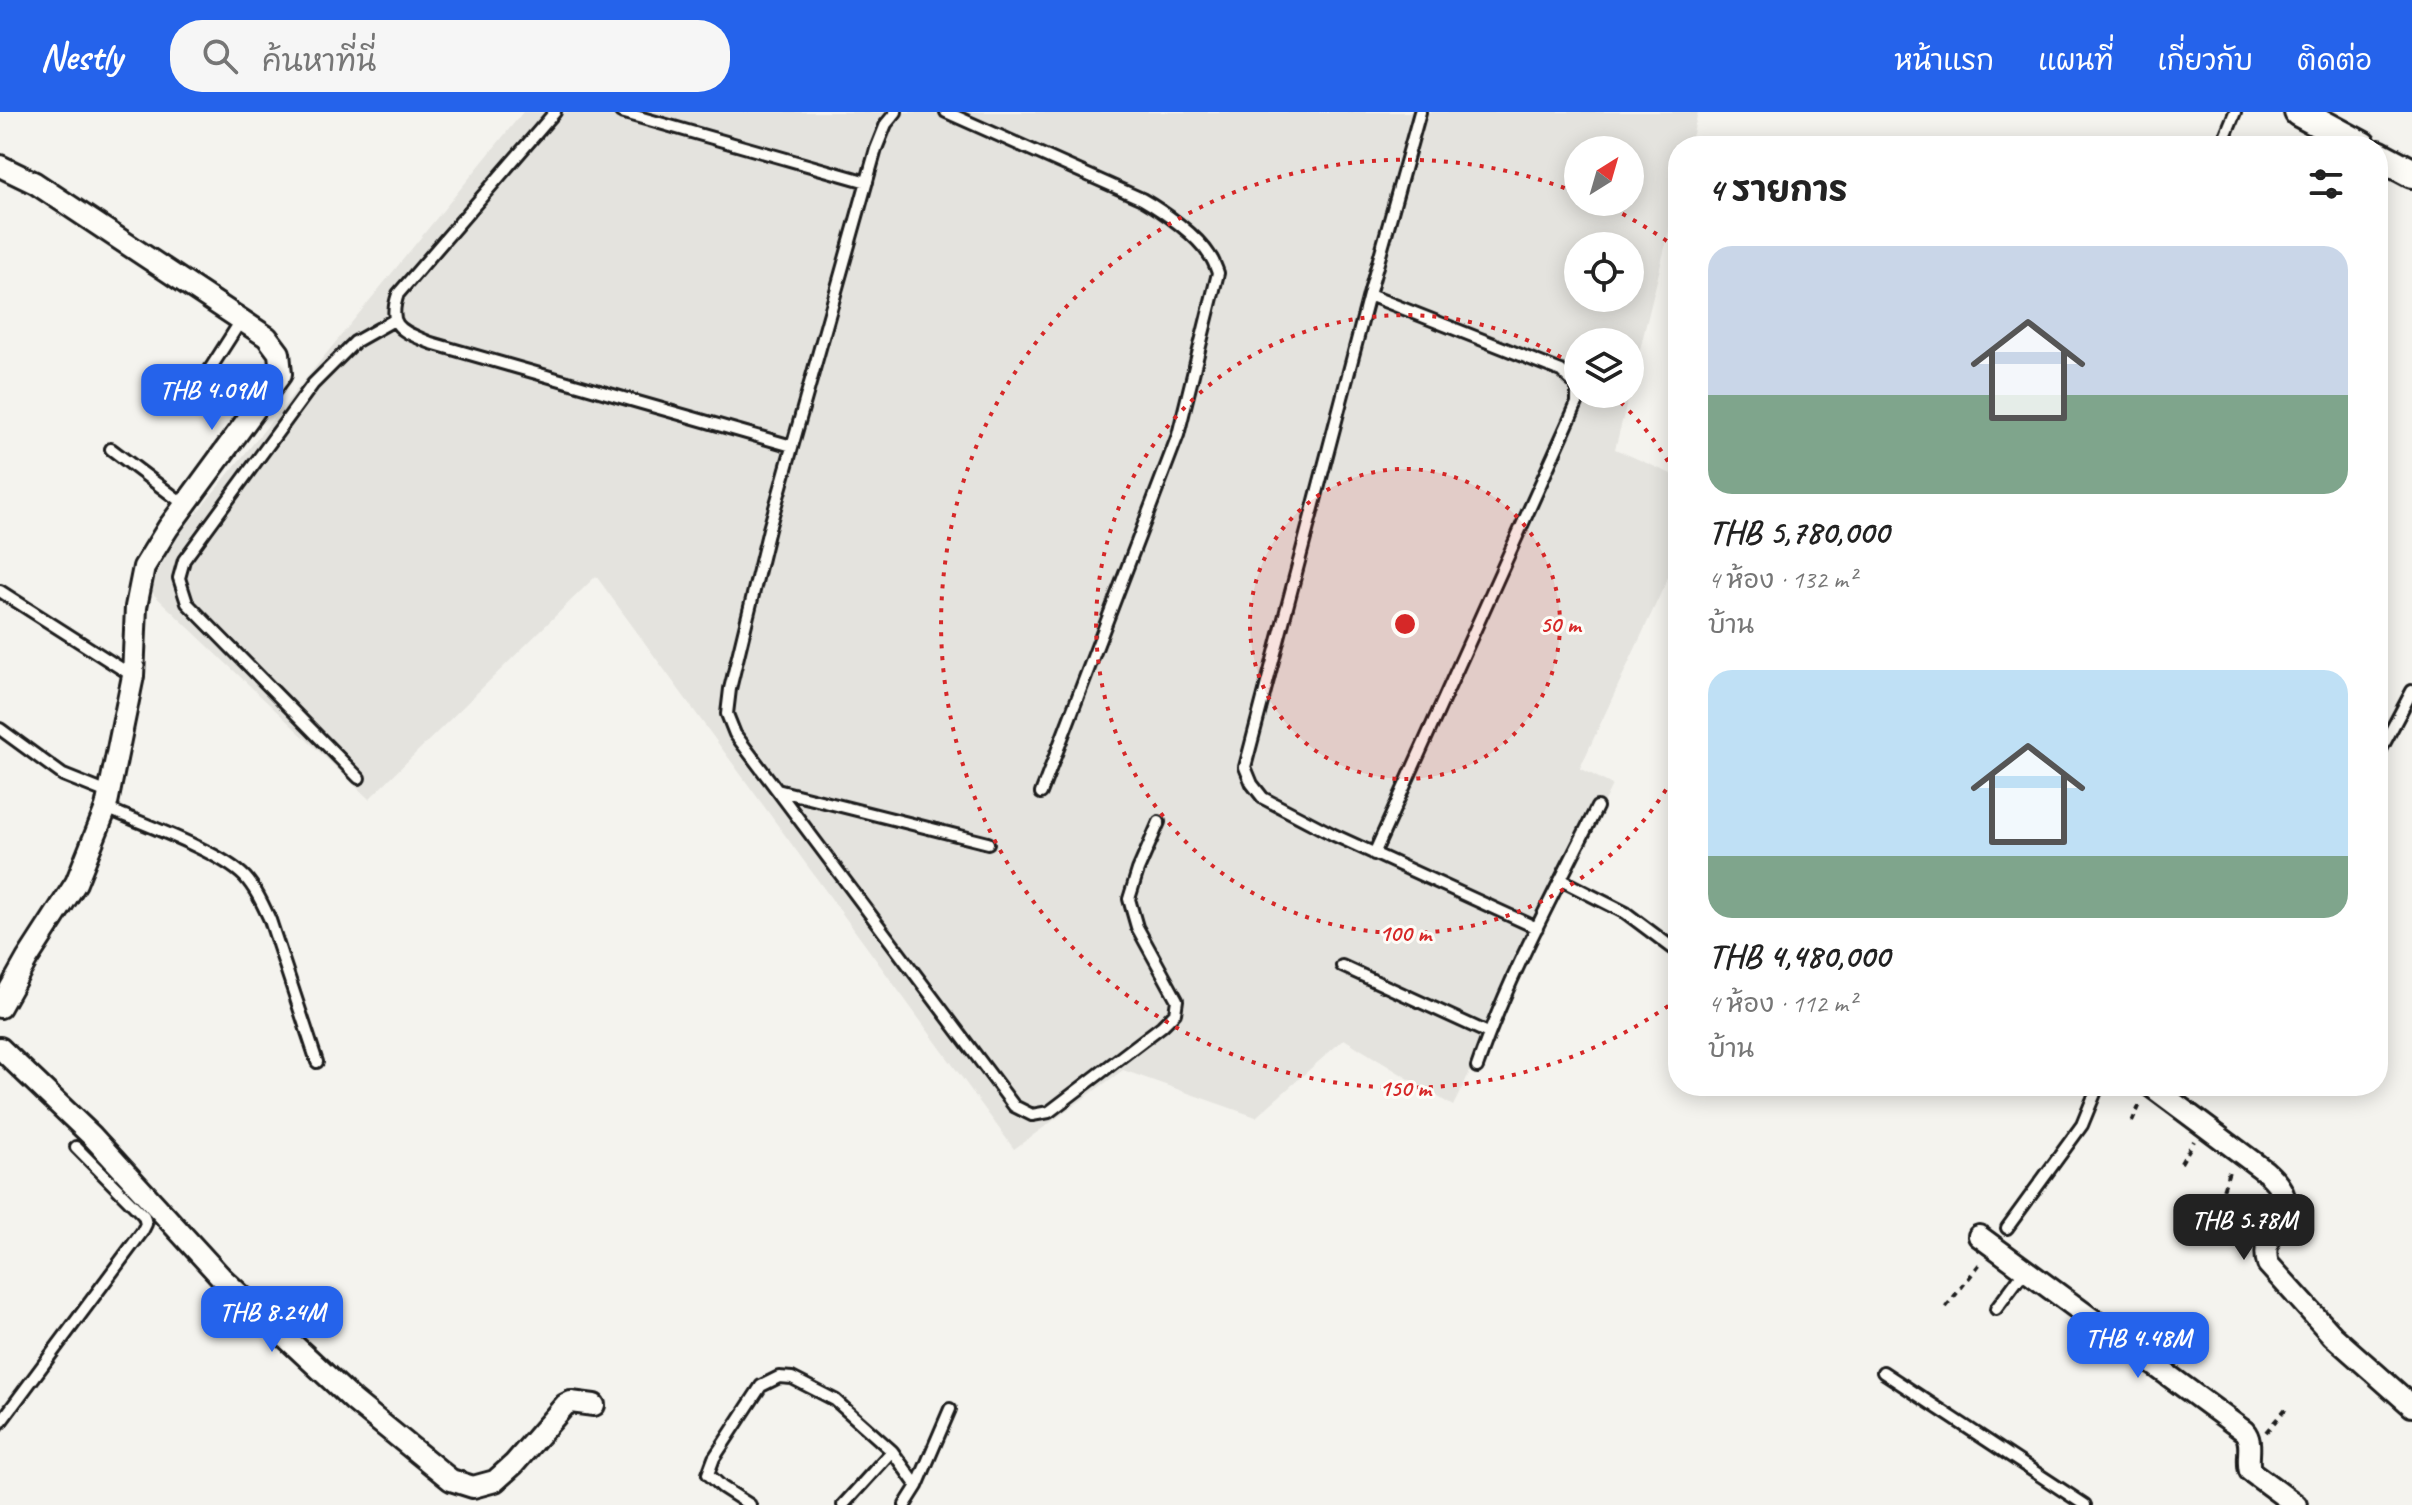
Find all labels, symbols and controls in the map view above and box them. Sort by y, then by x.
search box [170,20,730,92]
text: Nestly [40,33,122,80]
icon: search [198,34,242,78]
text: ค้นหาที่นี่ [262,42,376,80]
text: หน้าแรก [1894,43,1994,78]
text: แผนที่ [2038,43,2114,78]
text: เกี่ยวกับ [2158,43,2253,78]
text: ติดต่อ [2297,43,2372,78]
north arrow [1564,136,1644,216]
map controls [1564,136,1644,408]
icon: filters [2304,162,2348,206]
text: 4 รายการ [1708,168,1848,211]
button: locate [1564,232,1644,312]
icon: home [1956,298,2100,442]
button: layers [1564,328,1644,408]
pin: THB 4.09M [120,364,304,432]
text: THB 4.09M [159,373,265,406]
text: THB 5,780,000 [1708,510,1889,553]
text: 4 ห้อง · 132 m² [1708,563,1856,596]
text: บ้าน [1708,608,1754,641]
text: 50 m [1540,609,1583,639]
centre of rings [1391,610,1419,638]
icon: home [1956,722,2100,866]
text: 100 m [1379,918,1433,948]
text: THB 4,480,000 [1708,934,1890,977]
text: 4 ห้อง · 112 m² [1708,987,1856,1020]
text: บ้าน [1708,1032,1754,1065]
text: 150 m [1379,1073,1433,1103]
pin: THB 5.78M [2152,1194,2336,1262]
text: THB 5.78M [2191,1203,2297,1236]
pin: THB 8.24M [180,1286,364,1354]
text: THB 8.24M [219,1295,325,1328]
pin: THB 4.48M [2046,1312,2230,1380]
text: THB 4.48M [2085,1321,2191,1354]

